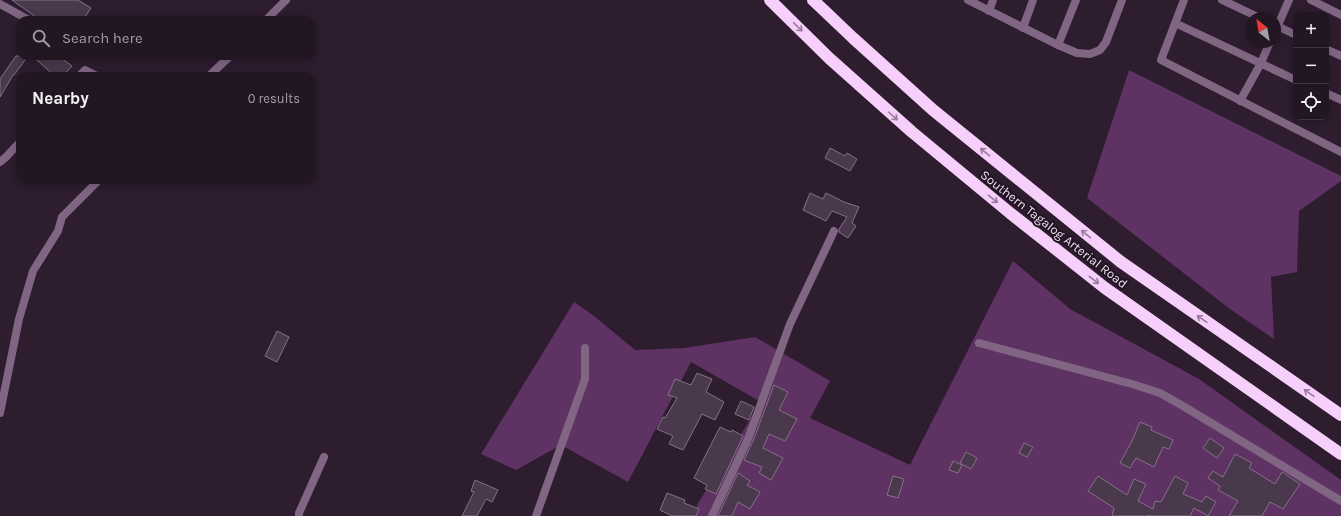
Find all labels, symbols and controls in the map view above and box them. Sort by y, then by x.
north arrow [1245,12,1281,48]
map controls [1293,12,1329,120]
button: + [1293,12,1329,48]
search box [16,16,316,60]
one-way arrow [793,22,803,32]
icon: search [30,27,52,49]
text: Search here [62,29,143,47]
button: − [1293,48,1329,84]
button: locate [1293,84,1329,120]
text: Nearby [32,88,89,108]
text: 0 results [248,91,300,106]
one-way arrow [888,111,898,120]
one-way arrow [979,148,990,157]
street label: Southern Tagalog Arterial Road [978,167,1130,291]
one-way arrow [987,195,998,204]
one-way arrow [1080,229,1091,238]
one-way arrow [1089,276,1100,285]
one-way arrow [1197,315,1208,323]
one-way arrow [1304,389,1315,397]

